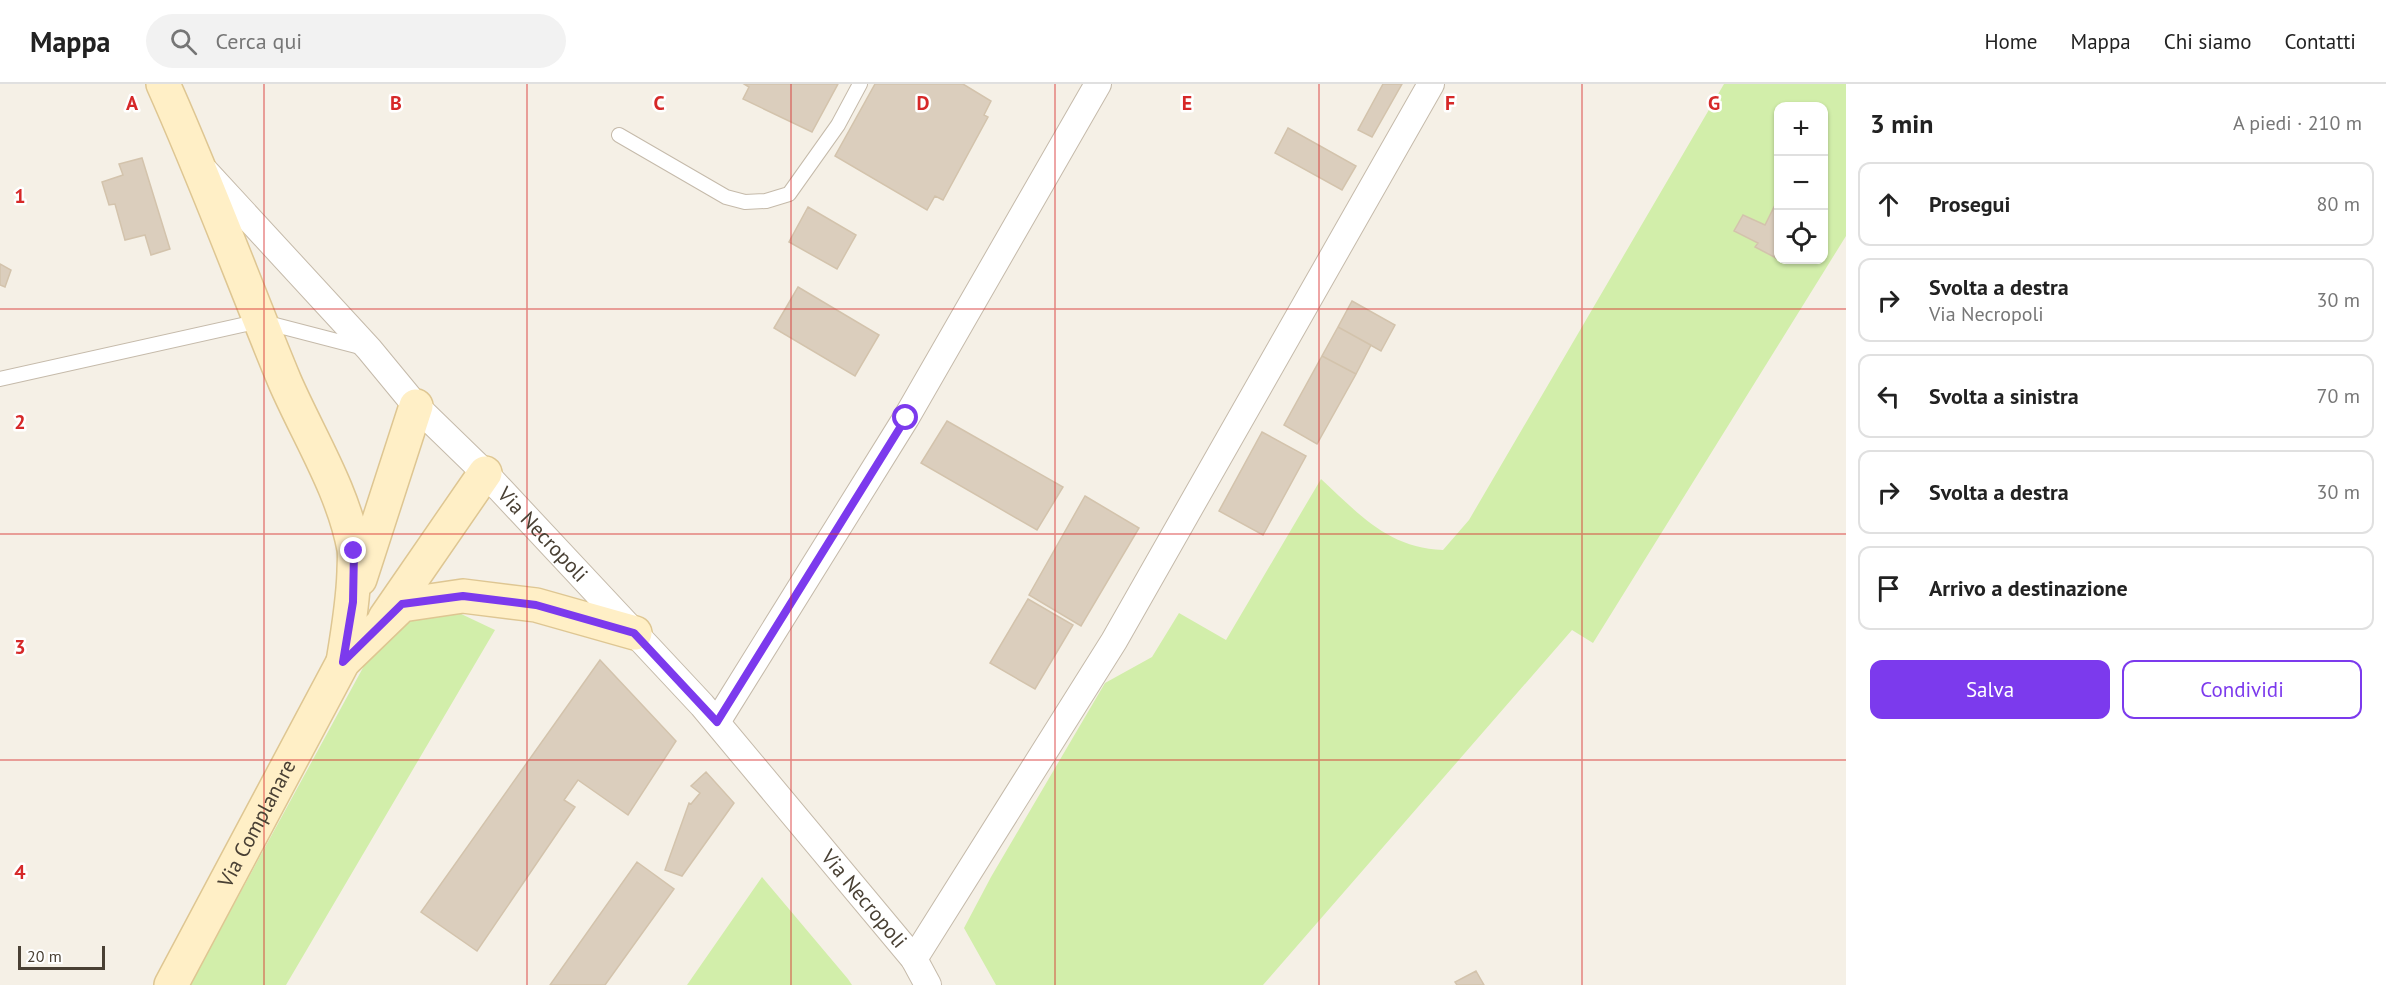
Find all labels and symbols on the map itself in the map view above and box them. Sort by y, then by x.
text: A [126,90,139,116]
text: B [390,90,402,116]
text: C [653,90,665,116]
text: D [917,90,930,116]
text: E [1182,90,1192,116]
text: F [1445,90,1455,116]
text: G [1708,90,1720,116]
text: 1 [14,183,26,209]
route start [892,404,918,430]
text: 2 [14,409,26,435]
street label: Via Necropoli [491,480,594,587]
route end [340,537,366,563]
text: 3 [14,634,26,660]
street label: Via Complanare [211,755,302,893]
street label: Via Necropoli [815,843,913,954]
text: 4 [14,859,26,885]
scale bar [18,943,105,970]

